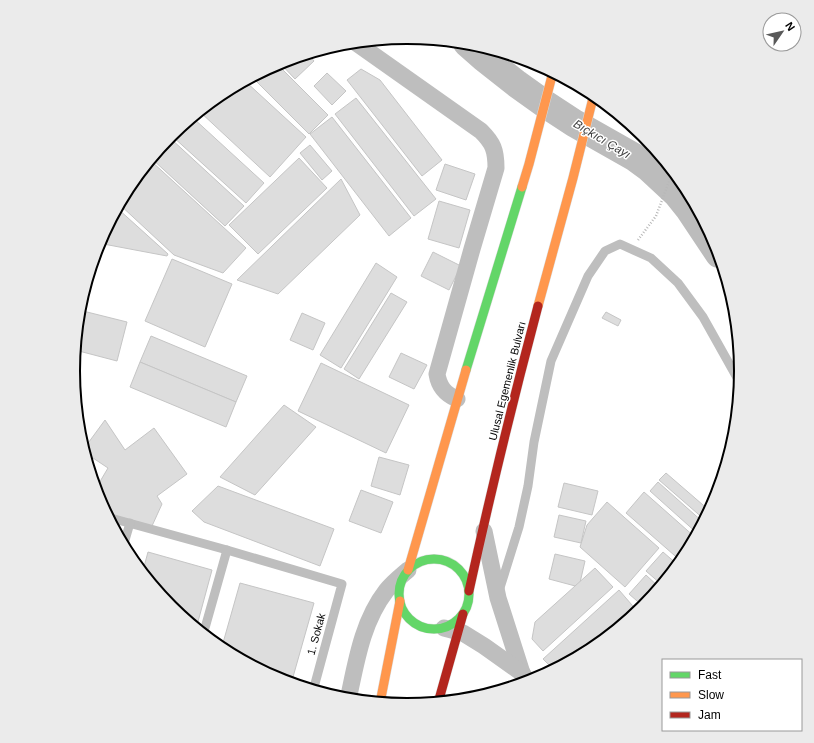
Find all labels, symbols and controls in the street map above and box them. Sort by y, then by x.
north arrow [762,12,802,52]
text: N [783,20,798,33]
water label: Bıçkıcı Çayı [571,117,633,161]
street label: Ulusal Egemenlik Bulvarı [486,320,528,442]
street label: 1. Sokak [305,611,327,656]
legend [662,659,802,731]
text: Fast [698,668,722,682]
text: Slow [698,688,724,702]
text: Jam [698,708,721,722]

